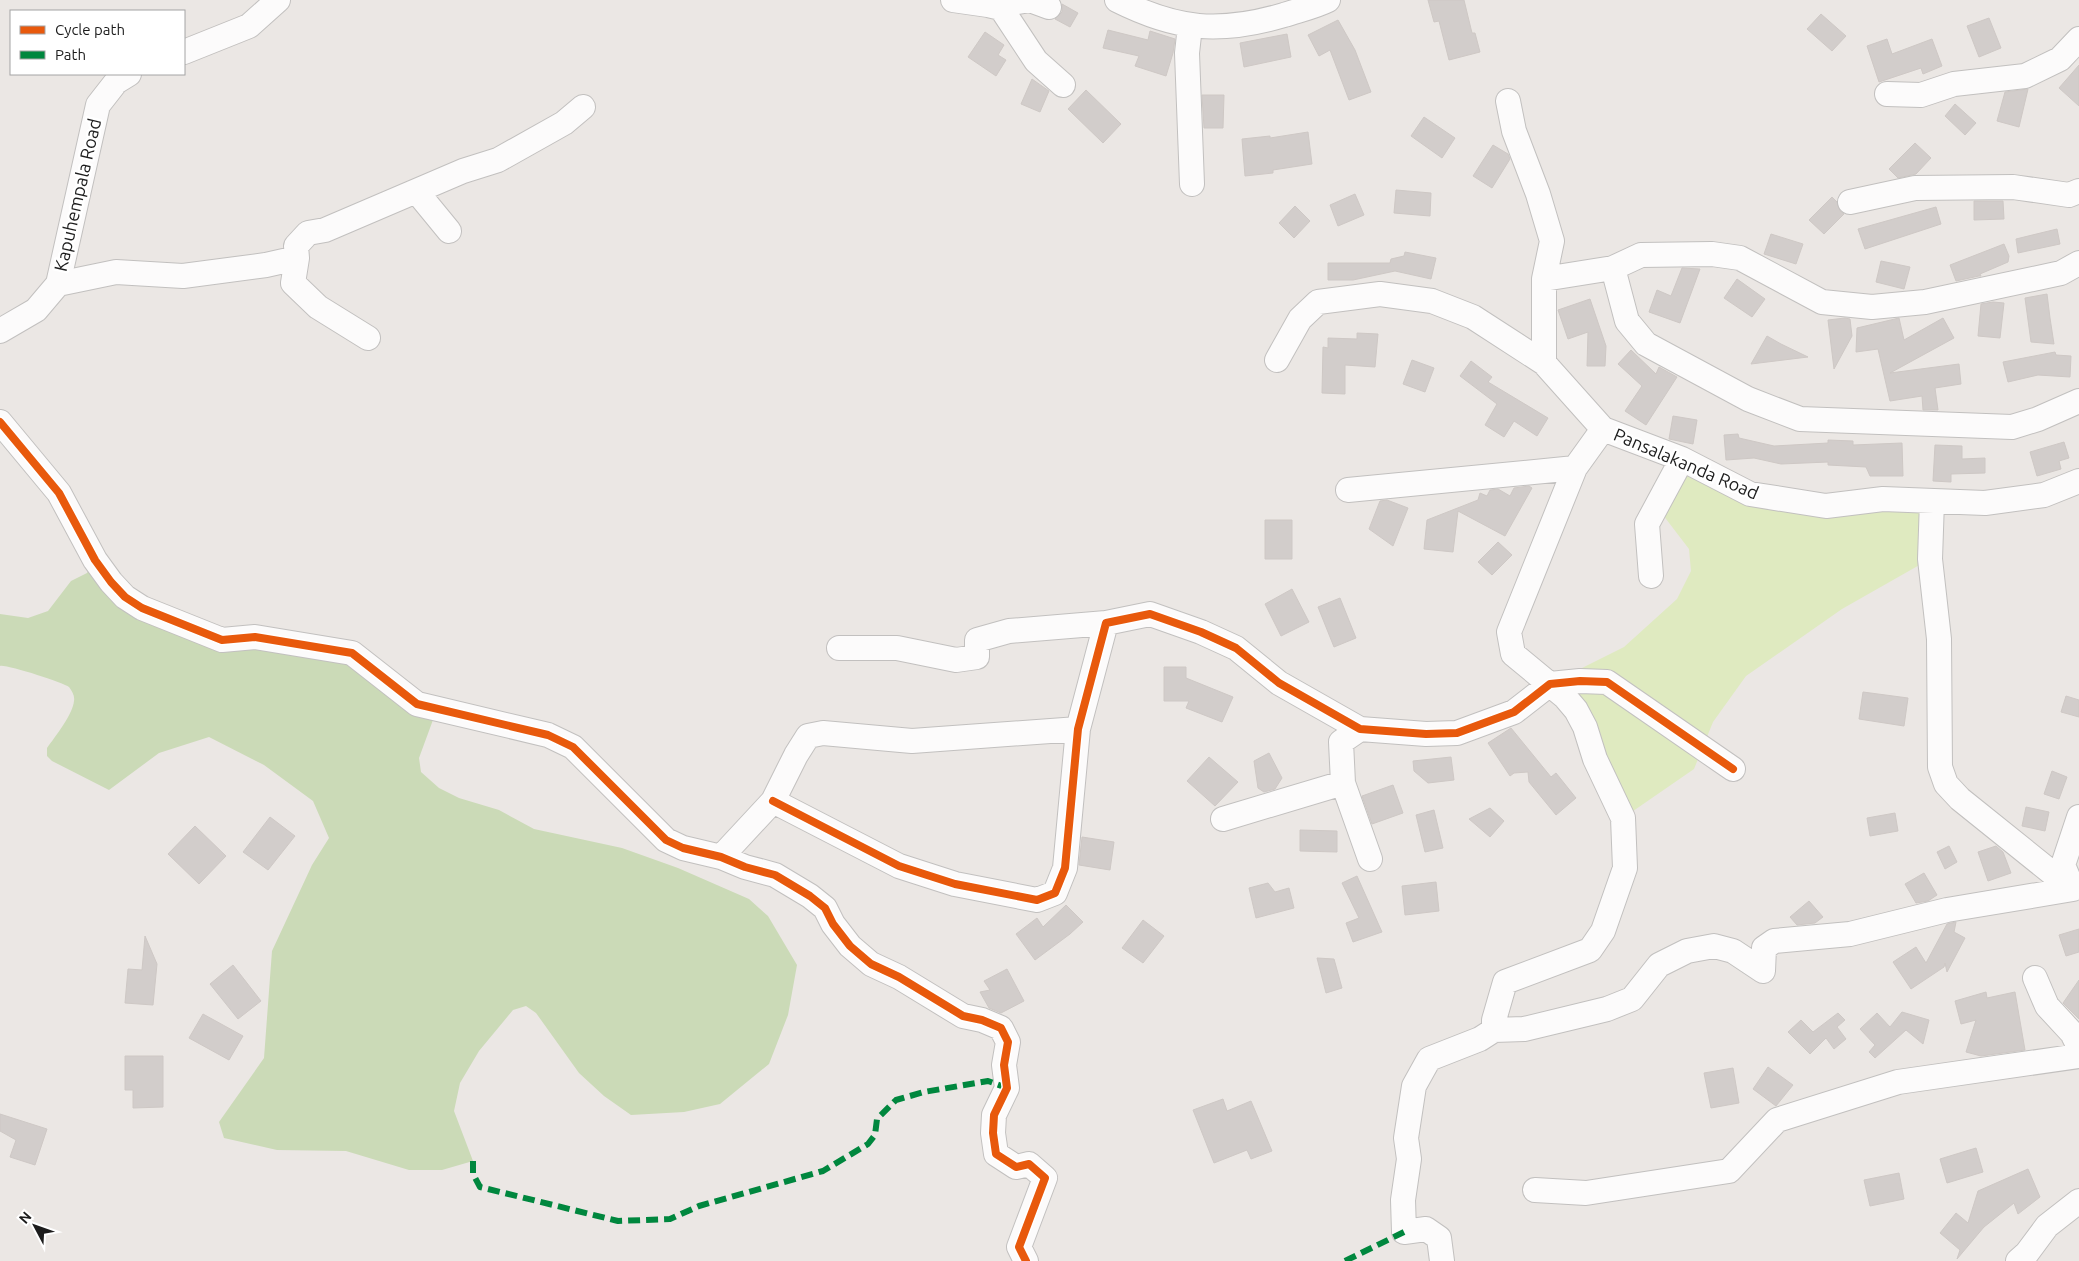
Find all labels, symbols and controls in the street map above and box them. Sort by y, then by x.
legend [10,10,185,75]
text: Cycle path [55,21,125,38]
text: Path [55,46,86,63]
street label: Kapuhempala Road [50,116,104,273]
street label: Pansalakanda Road [1611,424,1762,503]
north arrow [10,1201,60,1251]
text: N [16,1208,35,1227]

